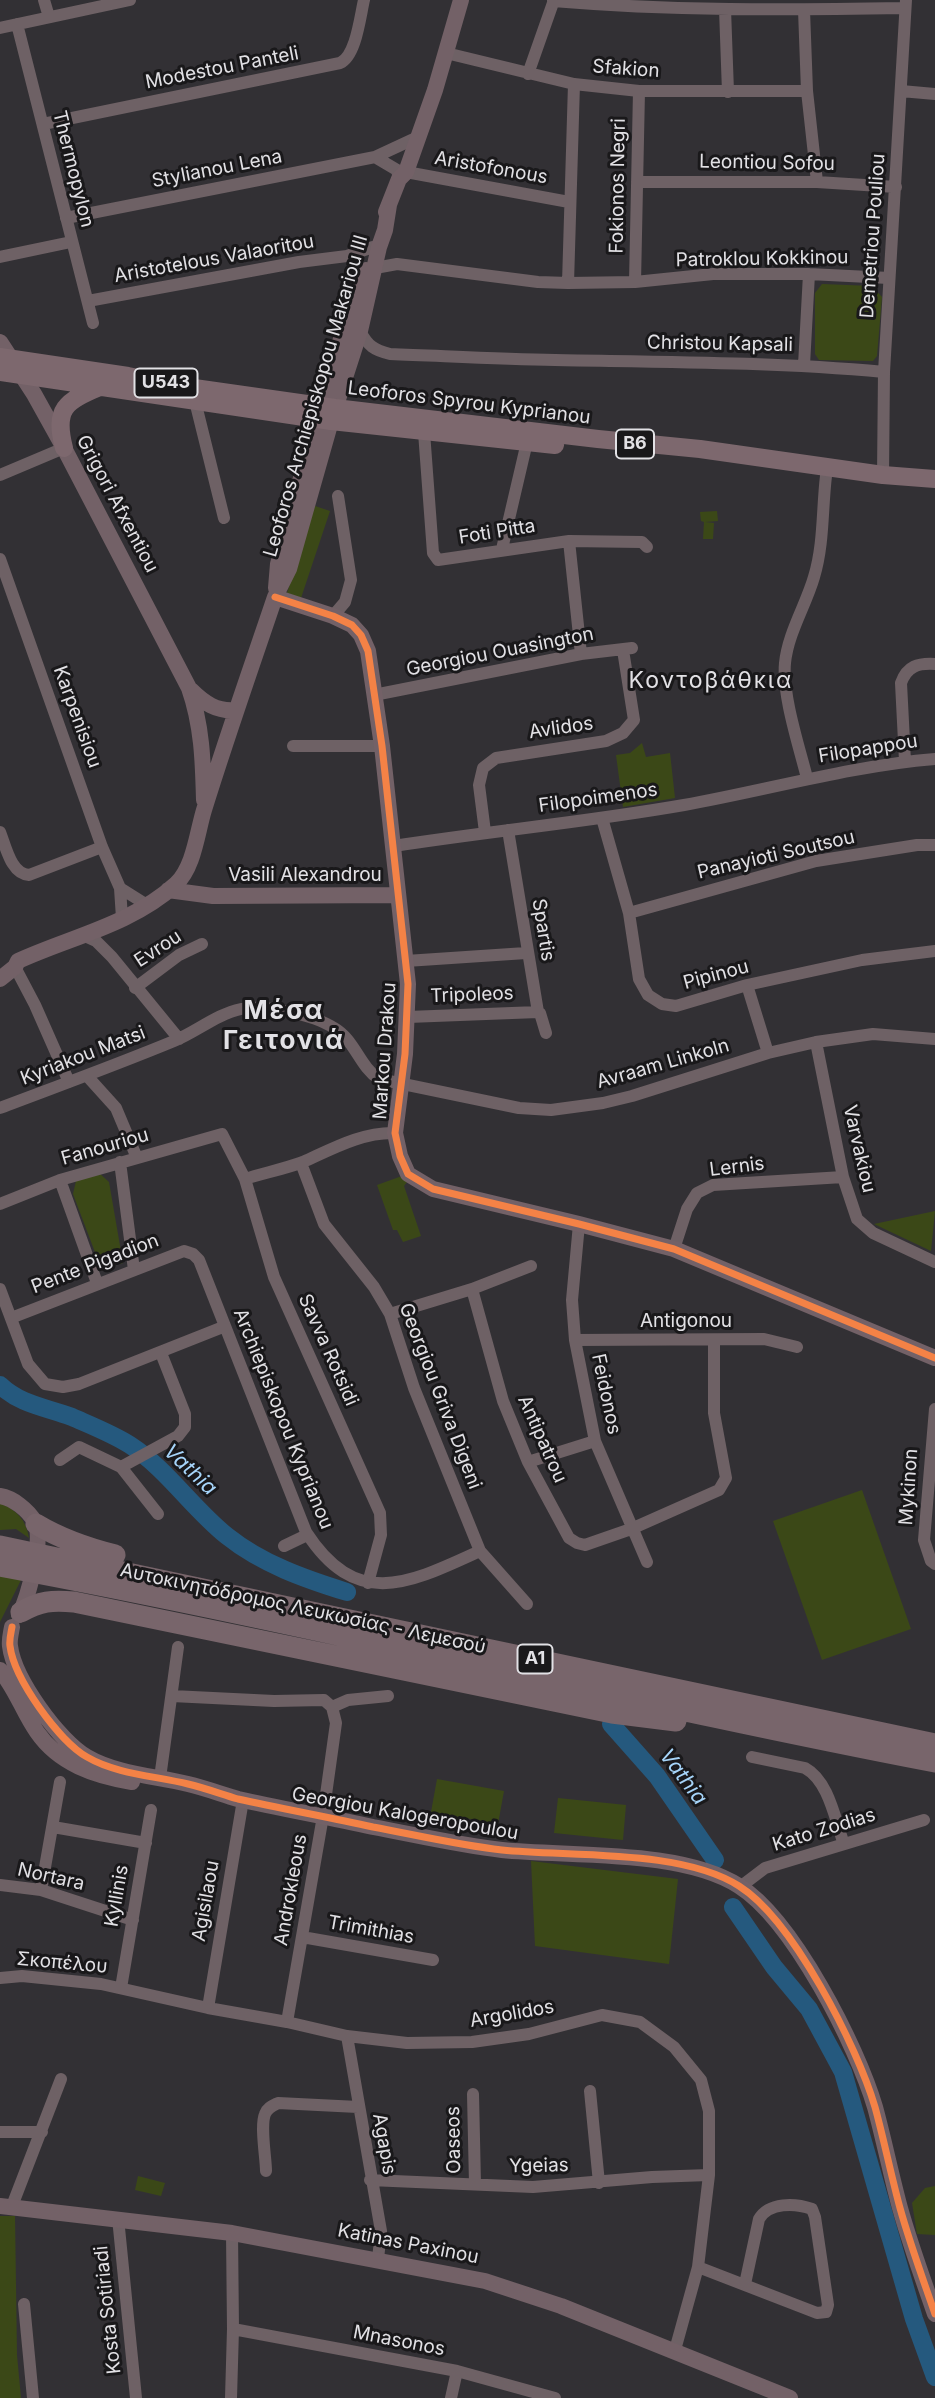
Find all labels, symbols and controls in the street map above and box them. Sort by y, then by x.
street label: Modestou Panteli [143,42,301,94]
street label: Sfakion [592,55,660,83]
street label: Thermopylon [48,108,98,230]
street label: Fokionos Negri [605,118,631,254]
street label: Stylianou Lena [150,145,284,193]
street label: Aristofonous [433,147,549,189]
street label: Leontiou Sofou [699,150,835,176]
street label: Demetriou Pouliou [856,153,890,319]
street label: Aristotelous Valaoritou [112,230,316,288]
street label: Leoforos Archiepiskopou Makariou III [259,232,373,560]
street label: Patroklou Kokkinou [675,246,849,272]
street label: Christou Kapsali [647,331,793,357]
road number: U543 [134,368,198,398]
street label: Leoforos Spyrou Kyprianou [346,377,592,429]
road number: B6 [616,430,654,458]
street label: Grigori Afxentiou [71,431,163,577]
street label: Foti Pitta [457,515,537,549]
street label: Georgiou Ouasington [404,623,596,681]
street label: Karpenisiou [48,663,106,771]
district label: Κοντοβάθκια [630,667,792,695]
street label: Avlidos [527,712,595,744]
street label: Filopappou [817,730,919,768]
street label: Filopoimenos [537,778,659,818]
street label: Panayioti Soutsou [695,826,857,884]
street label: Vasili Alexandrou [228,864,382,886]
street label: Spartis [527,897,559,963]
street label: Evrou [130,925,186,973]
street label: Pipinou [681,955,751,995]
street label: Markou Drakou [369,982,401,1120]
street label: Tripoleos [430,982,514,1008]
district label: Μέσα Γειτονιά [224,995,344,1056]
street label: Kyriakou Matsi [17,1022,149,1090]
street label: Avraam Linkoln [594,1034,732,1094]
street label: Varvakiou [838,1103,880,1195]
street label: Fanouriou [59,1124,151,1170]
street label: Lernis [708,1152,766,1182]
street label: Pente Pigadion [28,1229,162,1299]
street label: Savva Rotsidi [293,1291,363,1409]
street label: Georgiou Griva Digeni [394,1300,486,1492]
street label: Archiepiskopou Kyprianou [228,1305,338,1533]
street label: Antigonou [640,1310,732,1332]
street label: Feidonos [586,1352,626,1436]
street label: Antipatrou [513,1392,571,1486]
water label: Vathia [158,1439,222,1501]
street label: Mykinon [895,1448,923,1526]
street label: Αυτοκινητόδρομος Λευκωσίας - Λεμεσού [118,1559,488,1659]
road number: A1 [518,1644,552,1674]
water label: Vathia [654,1744,712,1810]
street label: Georgiou Kalogeropoulou [290,1783,520,1845]
street label: Kato Zodias [770,1804,878,1856]
street label: Androkleous [270,1832,312,1948]
street label: Nortara [15,1858,87,1896]
street label: Agisilaou [188,1859,224,1943]
street label: Kyllinis [100,1863,134,1929]
street label: Trimithias [326,1911,416,1949]
street label: Σκοπέλου [16,1948,108,1978]
street label: Argolidos [468,1995,556,2033]
street label: Oaseos [442,2106,466,2174]
street label: Agapis [367,2112,401,2176]
street label: Ygeias [509,2154,569,2178]
street label: Katinas Paxinou [336,2219,480,2269]
street label: Kosta Sotiriadi [90,2245,126,2375]
street label: Mnasonos [351,2321,447,2361]

